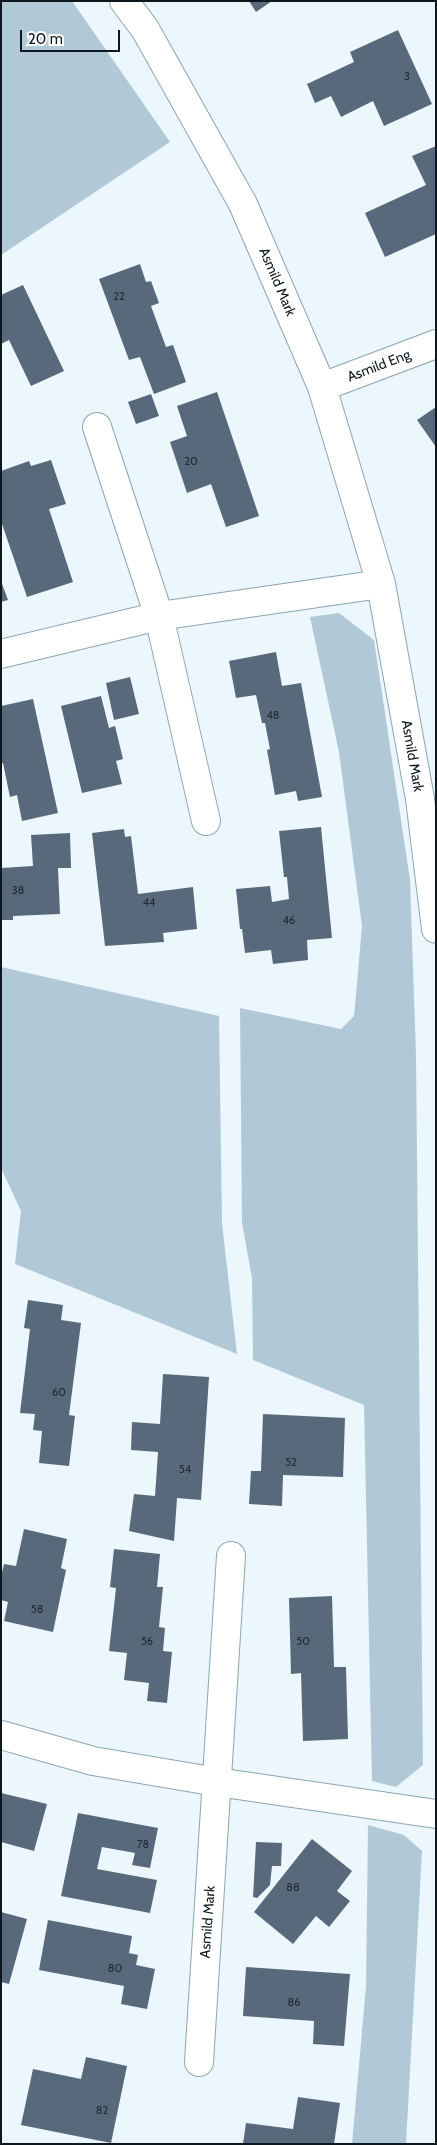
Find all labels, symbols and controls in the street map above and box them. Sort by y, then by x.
scale bar [22,20,122,52]
text: 20 m [28,30,63,48]
house number: 3 [404,70,410,84]
street label: Asmild Mark [255,245,299,319]
house number: 22 [113,290,125,304]
street label: Asmild Eng [345,346,413,386]
house number: 20 [184,455,198,469]
house number: 48 [266,709,280,723]
street label: Asmild Mark [397,719,427,793]
house number: 38 [12,884,24,898]
house number: 44 [143,896,155,910]
house number: 46 [283,914,295,928]
house number: 60 [52,1386,66,1400]
house number: 52 [285,1456,297,1470]
house number: 54 [179,1463,191,1477]
house number: 58 [31,1603,43,1617]
house number: 56 [141,1635,153,1649]
house number: 50 [296,1635,310,1649]
house number: 78 [137,1838,149,1852]
house number: 88 [286,1881,300,1895]
street label: Asmild Mark [197,1885,219,1959]
house number: 80 [108,1962,122,1976]
house number: 86 [288,1996,300,2010]
house number: 82 [96,2104,108,2118]

